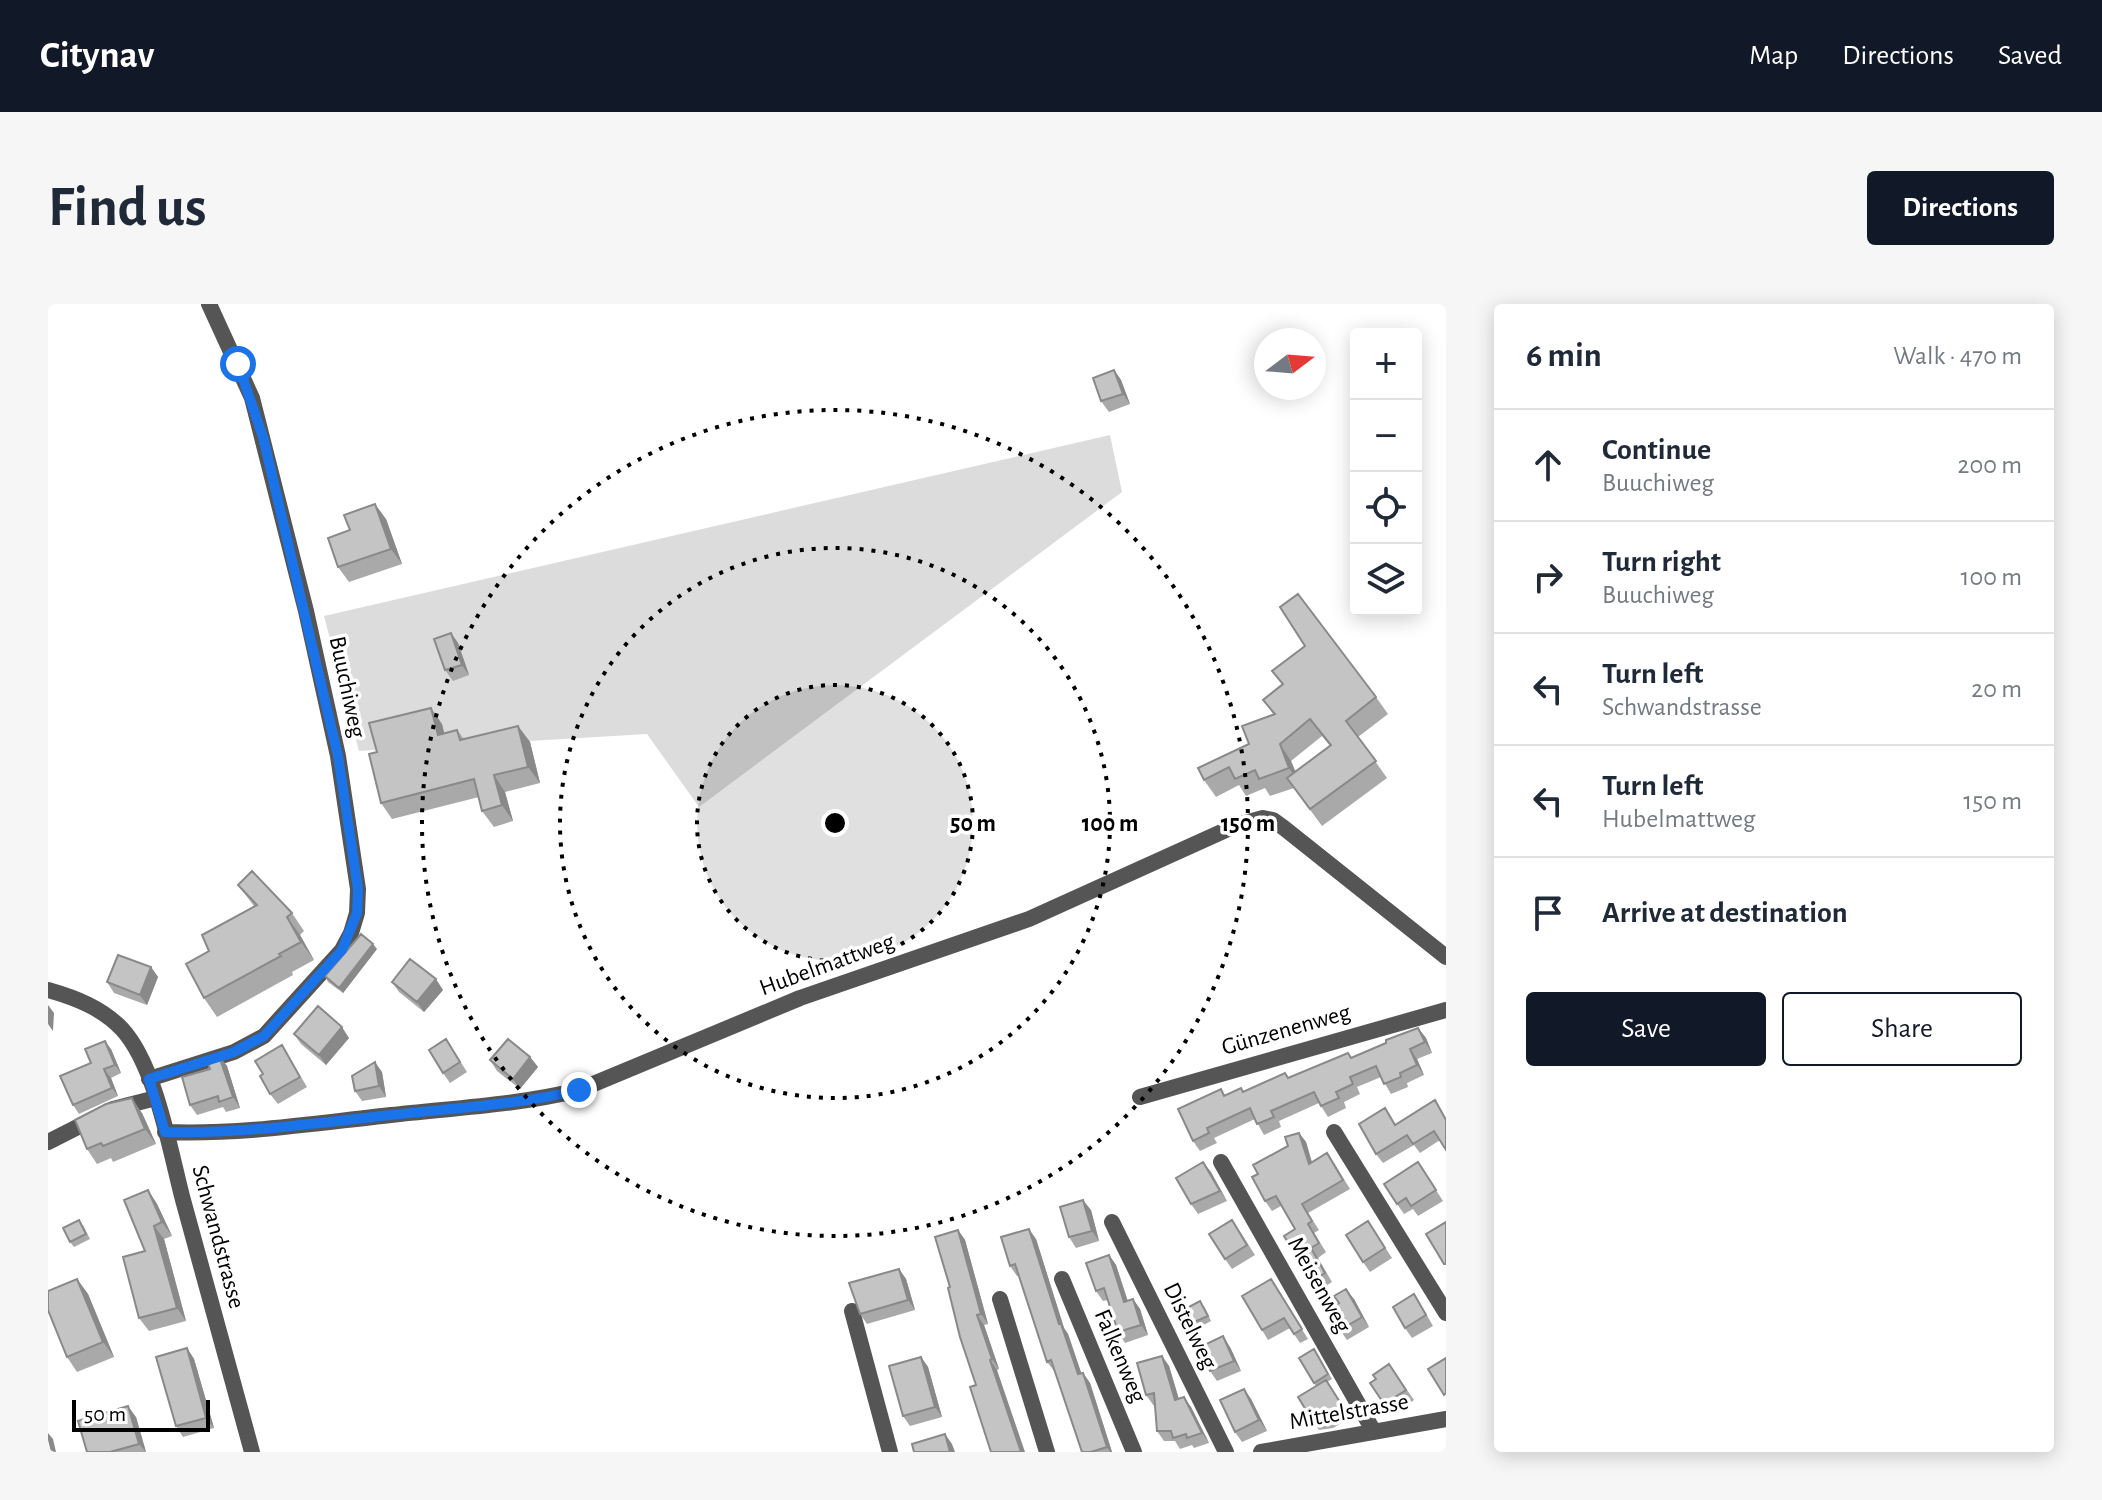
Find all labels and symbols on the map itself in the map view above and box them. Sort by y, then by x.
north arrow [1254,328,1326,400]
route start [220,346,256,382]
street label: Buuchiweg [325,634,370,740]
centre of rings [821,809,849,837]
text: 50 m [950,812,996,836]
text: 100 m [1082,812,1138,836]
text: 150 m [1221,812,1275,836]
street label: Hubelmattweg [756,929,898,1001]
street label: Günzenenweg [1219,1000,1353,1060]
route end [561,1072,597,1108]
street label: Schwandstrasse [187,1163,249,1311]
street label: Meisenweg [1283,1233,1355,1337]
street label: Distelweg [1159,1279,1221,1373]
street label: Falkenweg [1090,1306,1150,1406]
street label: Mittelstrasse [1287,1390,1411,1434]
scale bar [72,1396,210,1432]

